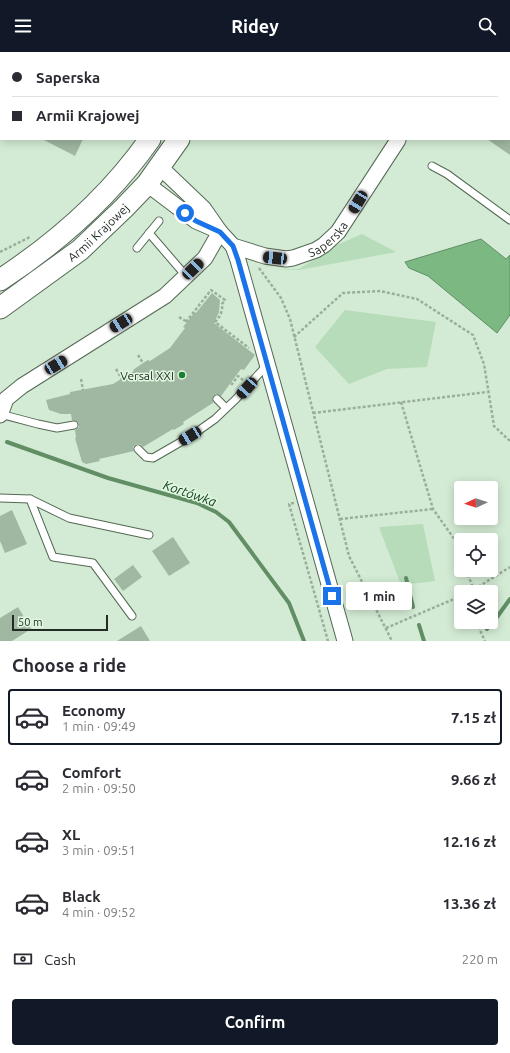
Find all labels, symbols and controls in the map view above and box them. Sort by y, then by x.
icon: menu [12,15,34,37]
icon: search [476,15,498,37]
text: Ridey [231,16,279,36]
text: Saperska [36,69,100,86]
text: Armii Krajowej [36,107,139,124]
car [347,189,369,215]
street label: Armii Krajowej [65,201,131,263]
route start [176,204,194,222]
street label: Saperska [306,219,350,259]
car [262,251,288,265]
car [180,256,206,282]
car [108,312,134,334]
car [43,354,69,376]
place label: Versal XXI [120,369,174,382]
marker: Versal XXI [177,370,187,380]
car [235,375,259,401]
car [177,425,203,447]
water label: Kortówka [162,477,218,509]
north arrow [454,481,498,525]
map controls [454,481,498,629]
button: locate [454,533,498,577]
callout: 1 min [346,582,412,610]
button: layers [454,585,498,629]
route end [323,587,341,605]
text: 1 min [363,589,395,603]
scale bar [12,613,108,632]
text: 50 m [18,616,42,628]
text: Choose a ride [12,655,126,675]
icon: car [14,699,50,735]
text: Economy [62,702,126,719]
text: 7.15 zł [451,709,496,726]
text: 1 min · 09:49 [62,719,136,733]
icon: car [14,761,50,797]
text: Comfort [62,764,121,781]
text: 9.66 zł [451,771,496,788]
text: 2 min · 09:50 [62,781,136,795]
icon: car [14,823,50,859]
text: XL [62,826,80,843]
text: 12.16 zł [442,833,496,850]
text: 3 min · 09:51 [62,843,136,857]
icon: car [14,885,50,921]
text: Black [62,888,101,905]
text: 13.36 zł [442,895,496,912]
text: 4 min · 09:52 [62,905,136,919]
icon: cash [12,948,34,970]
text: Cash [44,951,76,968]
text: 220 m [462,952,498,966]
button: Confirm [12,999,498,1045]

